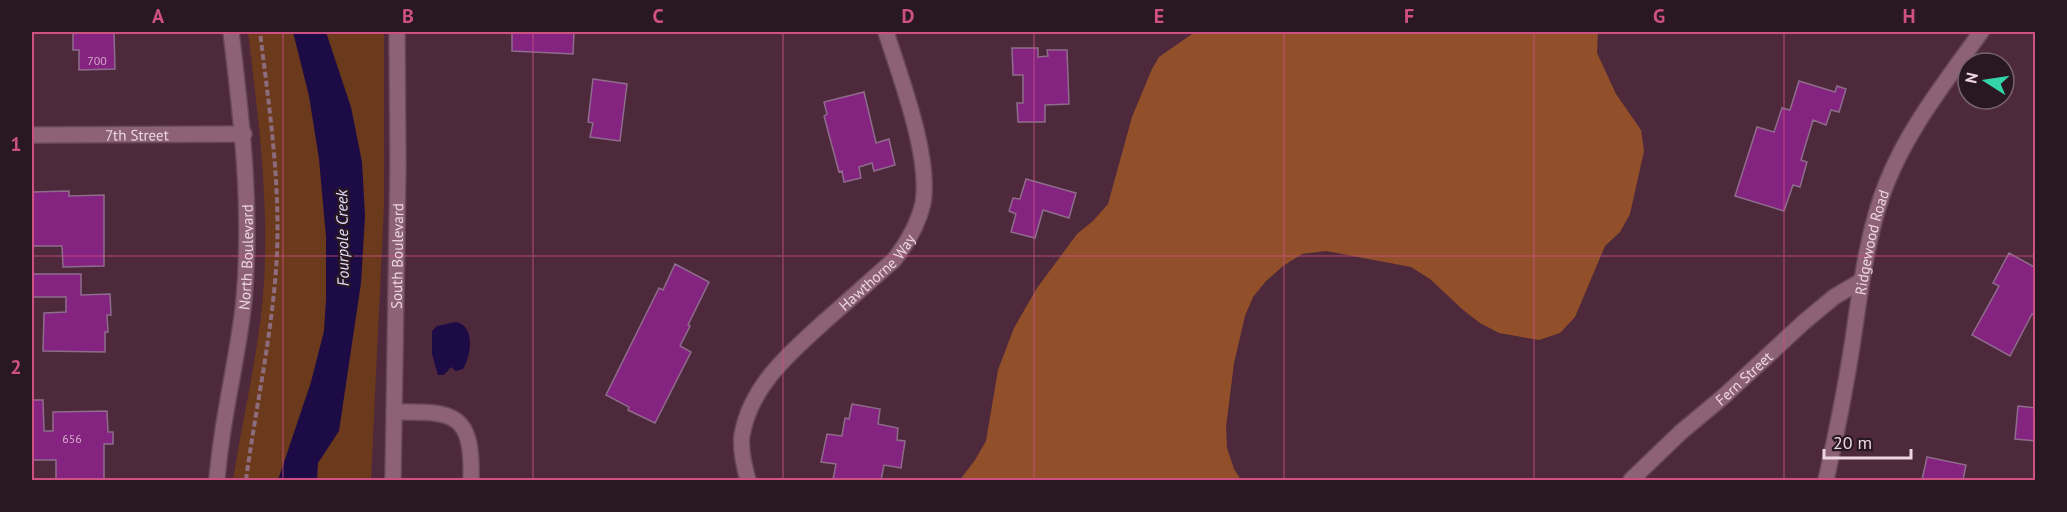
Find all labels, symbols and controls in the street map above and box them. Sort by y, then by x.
text: A [152,3,165,29]
text: B [402,3,414,29]
text: C [652,3,664,29]
text: D [902,3,915,29]
text: E [1154,3,1164,29]
text: F [1404,3,1414,29]
text: G [1653,3,1665,29]
text: H [1902,3,1916,29]
north arrow [1956,51,2016,111]
house number: 700 [87,53,107,68]
text: N [1960,71,1982,85]
street label: 7th Street [105,125,169,144]
text: 1 [10,131,22,157]
street label: Ridgewood Road [1850,187,1893,296]
water label: Fourpole Creek [331,189,353,287]
street label: South Boulevard [386,203,407,309]
street label: North Boulevard [234,204,256,311]
street label: Hawthorne Way [834,230,919,314]
street label: Fern Street [1711,347,1776,409]
text: 2 [10,354,22,380]
scale bar [1824,422,1911,460]
house number: 656 [62,431,82,446]
text: 20 m [1833,431,1872,454]

